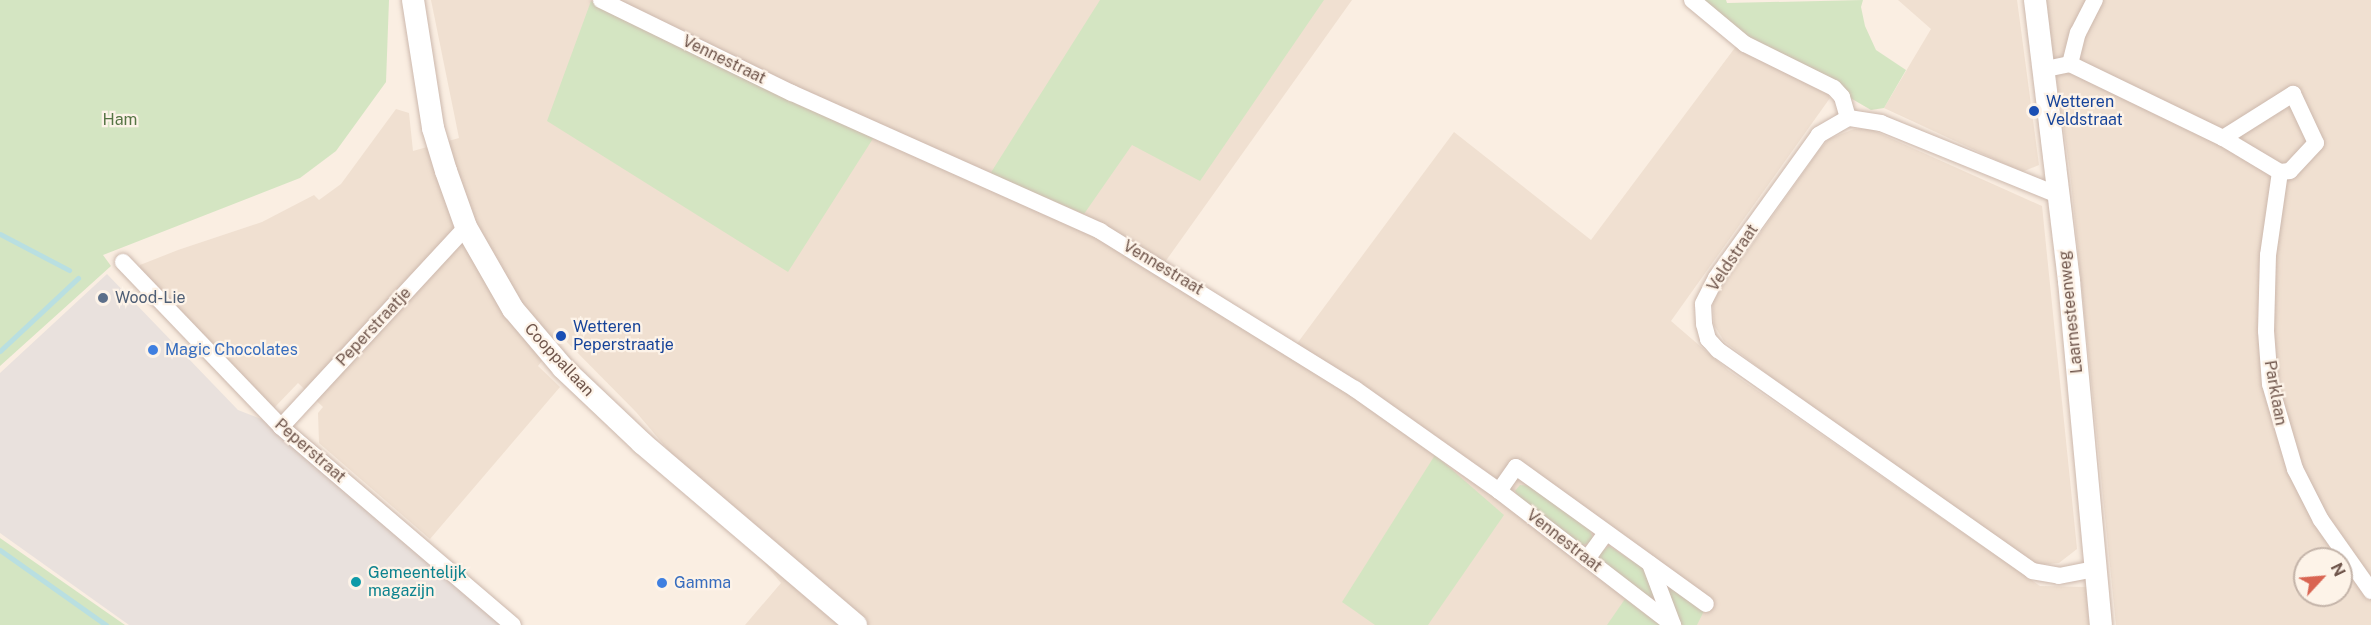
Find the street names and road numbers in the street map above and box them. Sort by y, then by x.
street label: Vennestraat [679,32,769,88]
street label: Veldstraat [1704,221,1762,295]
street label: Vennestraat [1119,237,1207,299]
street label: Laarnesteenweg [2055,250,2087,374]
street label: Peperstraatje [333,284,415,370]
street label: Cooppallaan [520,319,598,401]
street label: Parklaan [2260,359,2290,427]
street label: Peperstraat [271,415,349,487]
street label: Vennestraat [1523,506,1605,576]

